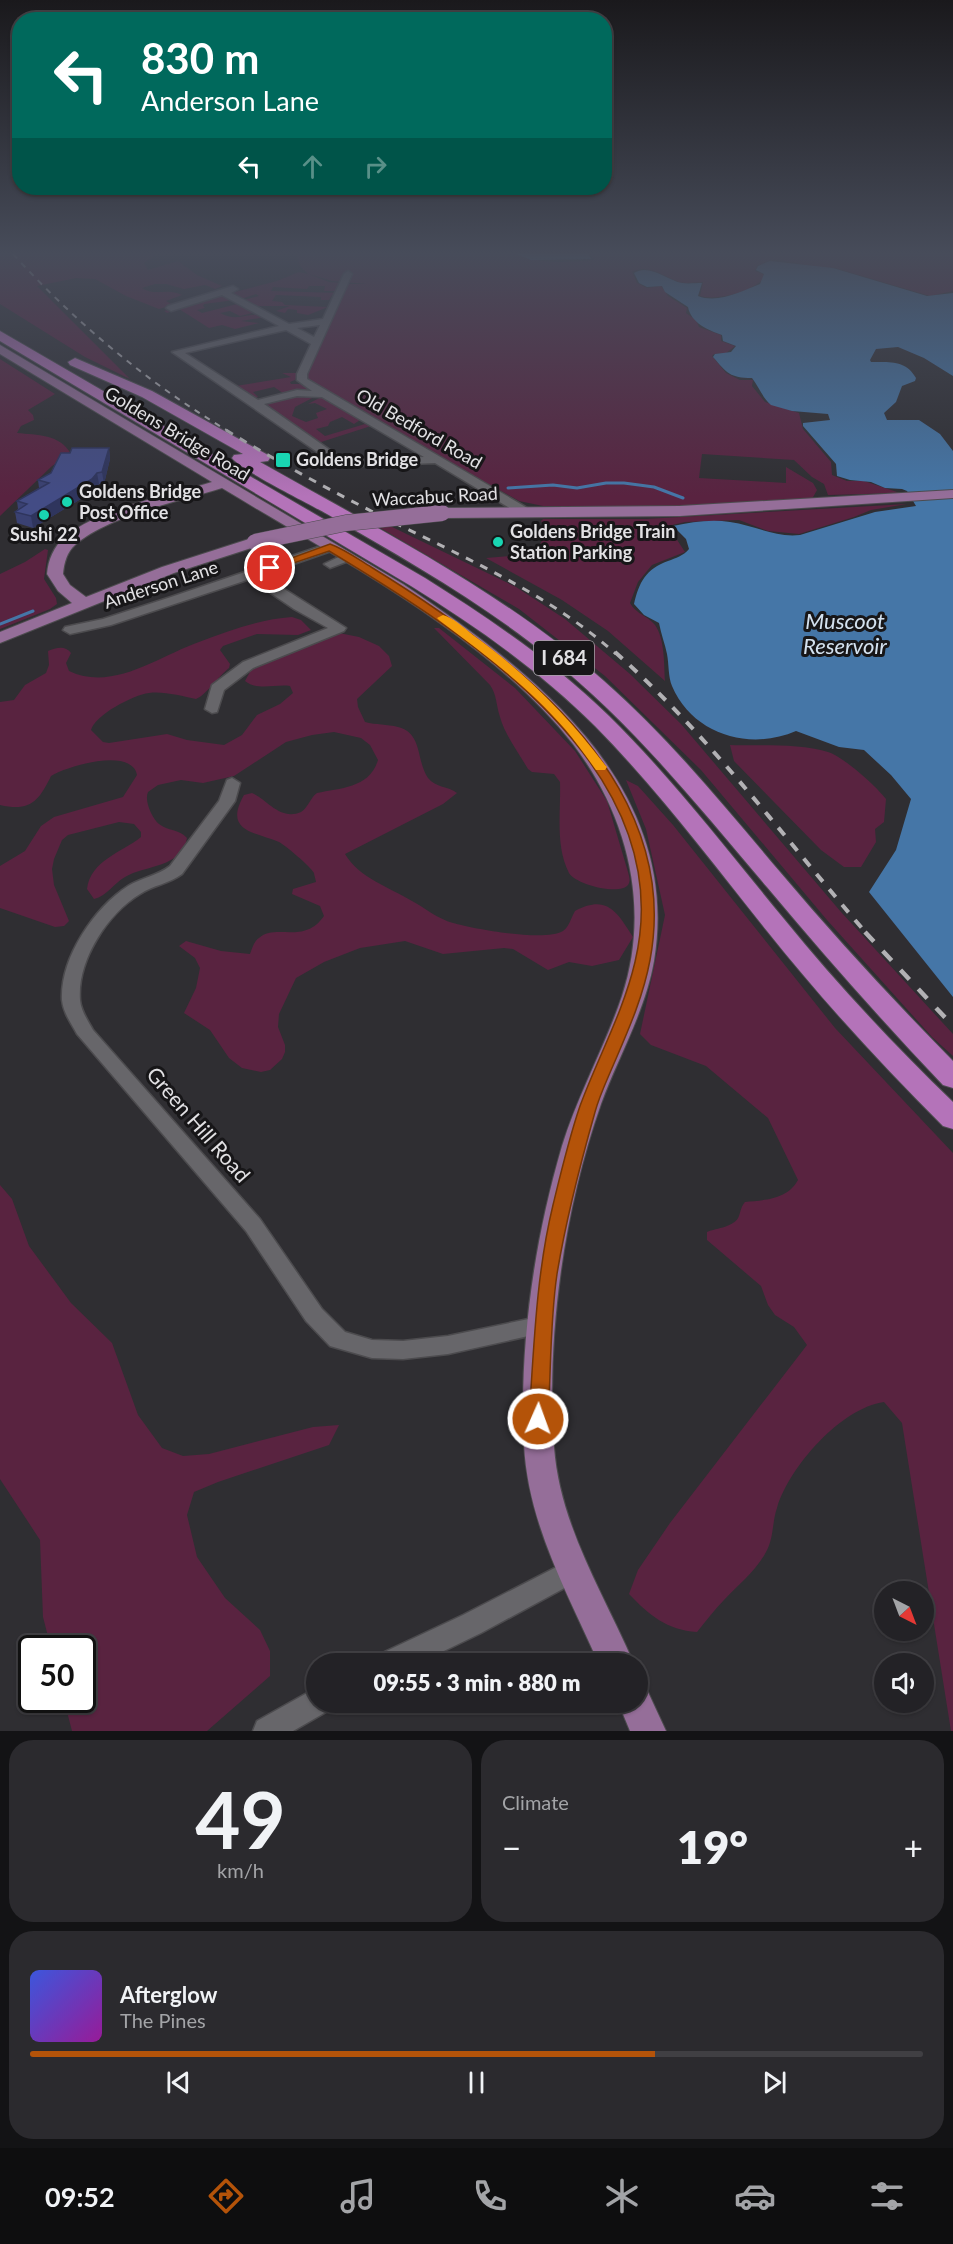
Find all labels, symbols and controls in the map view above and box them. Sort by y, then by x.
text: 830 m [141,33,259,83]
icon: left [42,36,120,114]
text: Anderson Lane [141,84,319,117]
icon: left [233,150,266,183]
icon: ahead [296,150,329,183]
icon: right [359,150,392,183]
street label: Goldens Bridge Road [101,381,254,485]
street label: Old Bedford Road [353,383,486,473]
place label: Goldens Bridge [296,448,419,470]
marker: Goldens Bridge [274,451,292,469]
place label: Goldens Bridge Post Office [79,480,202,523]
street label: Waccabuc Road [372,482,498,510]
marker: Goldens Bridge Post Office [60,495,74,509]
marker: Sushi 22 [37,508,51,522]
place label: Goldens Bridge Train Station Parking [510,520,675,563]
place label: Sushi 22 [10,523,78,545]
marker: Goldens Bridge Train Station Parking [491,535,505,549]
pin [244,542,295,593]
icon: arrive [253,551,286,584]
street label: Anderson Lane [101,555,221,613]
water label: Muscoot Reservoir [803,607,887,659]
road number: I 684 [534,641,594,675]
street label: Green Hill Road [142,1061,256,1187]
position arrow [506,1387,570,1451]
north arrow [874,1581,934,1641]
map controls [874,1581,934,1713]
speed limit sign: 50 [18,1635,96,1713]
button: sound [874,1653,934,1713]
text: 09:55 · 3 min · 880 m [374,1669,580,1696]
text: 49 [195,1772,286,1866]
text: Climate [502,1790,569,1814]
text: 19° [677,1820,748,1874]
text: − [502,1827,521,1867]
text: + [904,1827,923,1867]
text: km/h [217,1858,264,1882]
text: Afterglow [120,1981,217,2008]
text: The Pines [120,2008,206,2032]
icon: previous [162,2066,195,2099]
icon: pause [460,2066,493,2099]
icon: next [758,2066,791,2099]
icon: directions [205,2175,247,2217]
icon: music [337,2175,379,2217]
icon: phone [469,2175,511,2217]
icon: climate [601,2175,643,2217]
icon: car [734,2175,776,2217]
icon: filters [866,2175,908,2217]
text: 09:52 [45,2180,115,2213]

